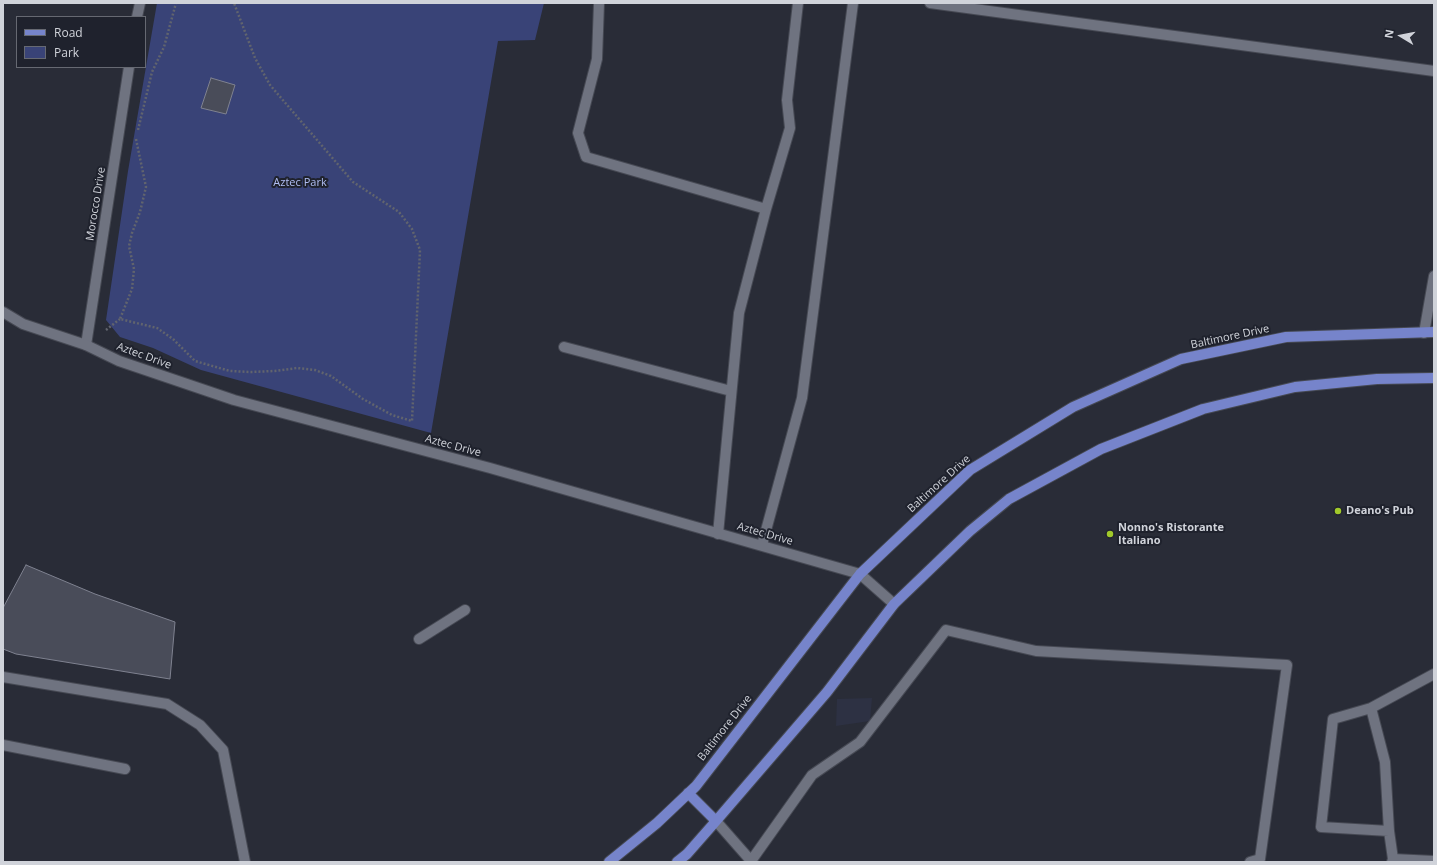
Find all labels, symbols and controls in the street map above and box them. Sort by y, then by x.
legend [16,16,146,68]
north arrow [1381,16,1421,56]
text: Road [54,24,83,41]
text: N [1381,28,1397,40]
text: Park [54,44,79,61]
street label: Morocco Drive [84,166,108,242]
park label: Aztec Park [273,176,327,190]
street label: Baltimore Drive [1190,322,1270,352]
street label: Aztec Drive [115,340,173,372]
street label: Aztec Drive [424,432,482,460]
street label: Baltimore Drive [905,452,973,516]
place label: Deano's Pub [1346,504,1414,518]
marker: Deano's Pub [1333,506,1343,516]
street label: Aztec Drive [736,520,794,548]
place label: Nonno's Ristorante Italiano [1118,521,1224,547]
marker: Nonno's Ristorante Italiano [1105,529,1115,539]
street label: Baltimore Drive [695,692,755,764]

